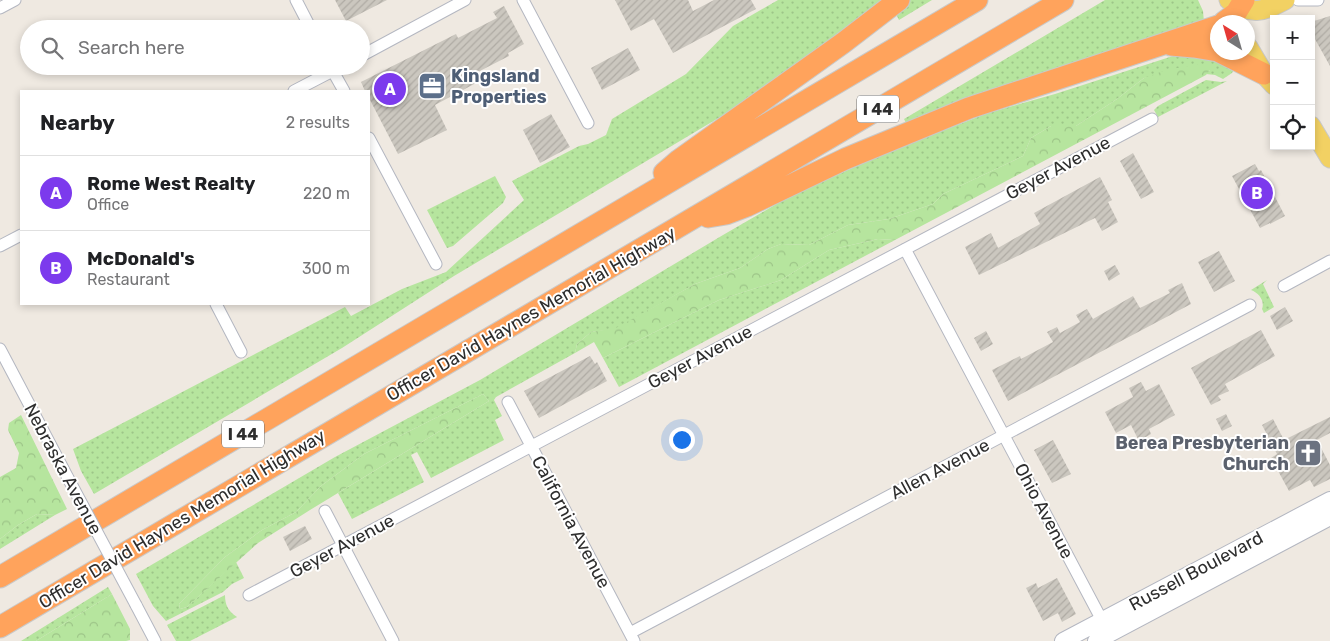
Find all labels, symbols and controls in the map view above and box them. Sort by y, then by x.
north arrow [1210,15,1255,60]
map controls [1270,15,1315,150]
button: + [1270,15,1315,60]
search box [20,20,370,75]
icon: search [38,34,66,62]
text: Search here [78,36,185,59]
button: − [1270,60,1315,105]
place label: Kingsland Properties [451,65,547,108]
pin: A [374,70,406,108]
office icon: Kingsland Properties [417,71,447,101]
road number: I 44 [857,96,899,122]
button: locate [1270,105,1315,150]
text: Nearby [40,110,115,135]
text: 2 results [286,113,350,132]
street label: Geyer Avenue [1002,131,1114,205]
text: Rome West Realty [87,172,255,195]
pin: B [1241,174,1273,212]
text: A [50,184,62,203]
text: 220 m [303,184,350,203]
text: Office [87,195,129,214]
street label: Officer David Haynes Memorial Highway [382,222,680,406]
text: McDonald's [87,247,195,270]
text: B [50,259,62,278]
text: 300 m [302,259,350,278]
text: Restaurant [87,270,170,289]
street label: Geyer Avenue [644,320,756,394]
street label: Nebraska Avenue [19,400,107,538]
road number: I 44 [222,420,264,448]
street label: Officer David Haynes Memorial Highway [35,424,329,614]
your location [669,427,695,453]
place label: Berea Presbyterian Church [1115,432,1289,475]
street label: Allen Avenue [887,434,993,504]
church icon: Berea Presbyterian Church [1293,438,1323,468]
street label: California Avenue [527,452,615,592]
street label: Ohio Avenue [1010,460,1078,562]
street label: Geyer Avenue [286,509,398,583]
street label: Russell Boulevard [1125,526,1267,616]

